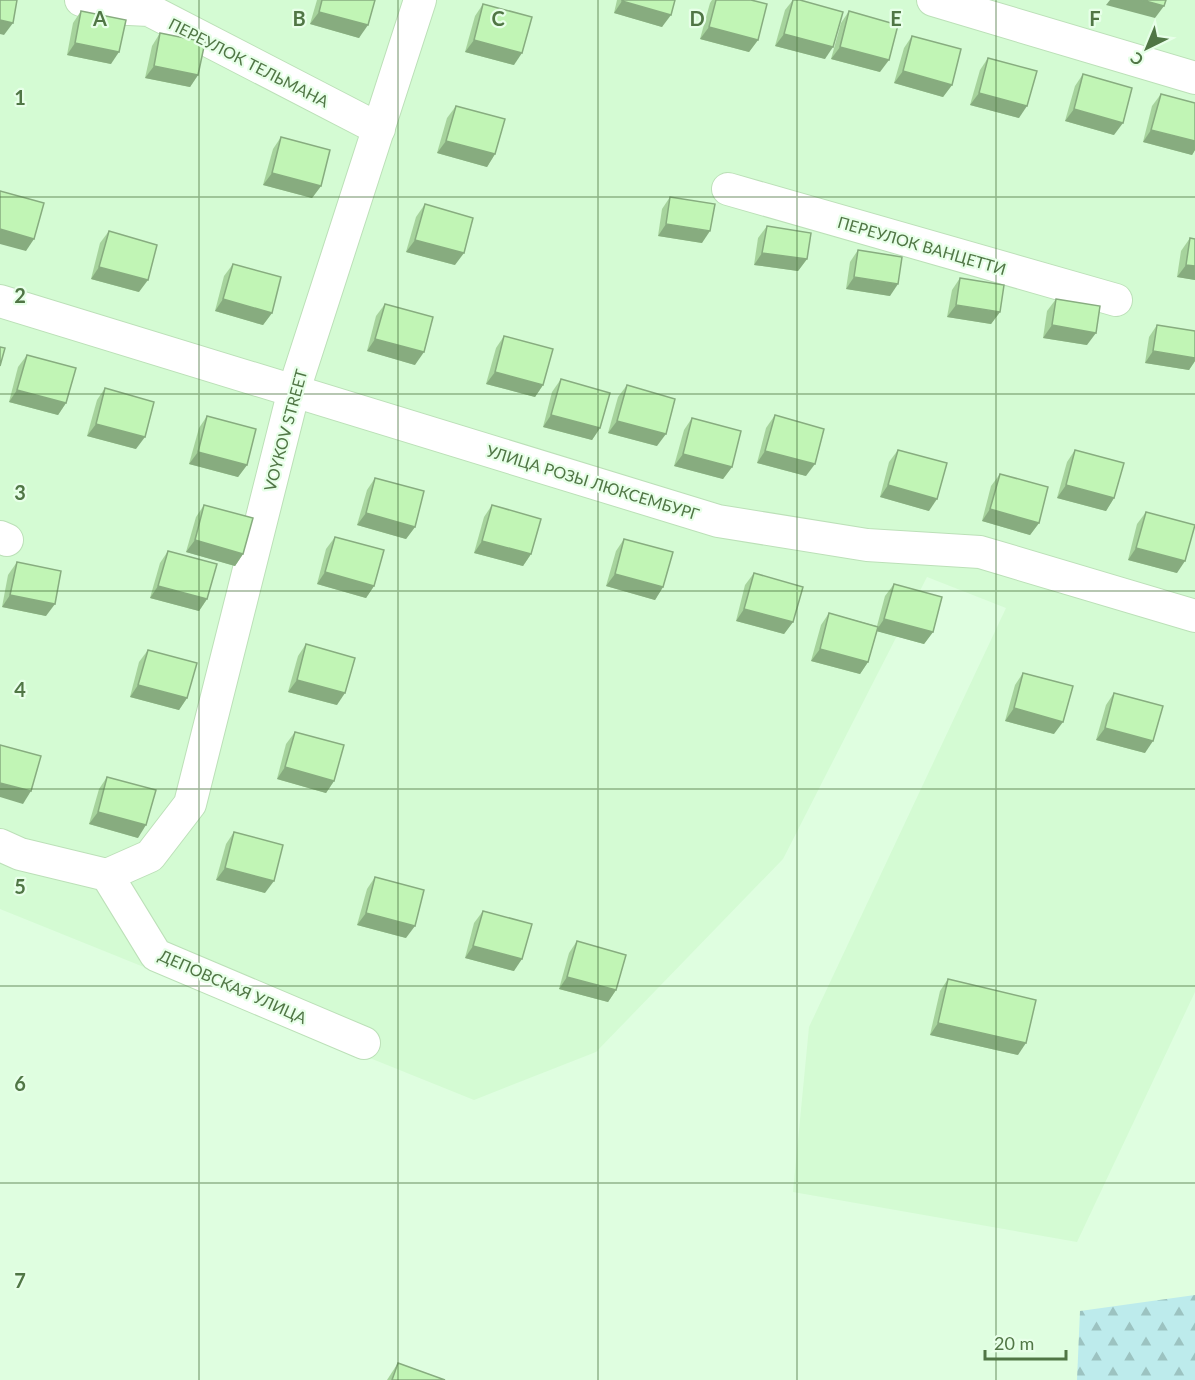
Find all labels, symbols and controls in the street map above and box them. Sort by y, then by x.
text: A [92,6,107,30]
text: B [292,6,306,30]
text: C [491,6,505,30]
text: D [689,6,705,30]
text: E [890,6,902,30]
text: F [1089,6,1101,30]
street label: ПЕРЕУЛОК ТЕЛЬМАНА [166,13,332,111]
north arrow [1117,18,1177,78]
text: С [1126,48,1147,70]
text: 1 [14,85,26,109]
street label: ПЕРЕУЛОК ВАНЦЕТТИ [836,212,1008,278]
text: 2 [14,283,26,307]
street label: VOYKOV STREET [260,366,311,493]
street label: УЛИЦА РОЗЫ ЛЮКСЕМБУРГ [484,441,702,524]
text: 3 [14,480,26,504]
text: 4 [14,677,26,701]
text: 5 [14,874,26,898]
street label: ДЕПОВСКАЯ УЛИЦА [156,945,310,1027]
text: 6 [14,1071,26,1095]
text: 7 [14,1268,26,1292]
scale bar [985,1323,1066,1361]
text: 20 m [994,1332,1034,1354]

